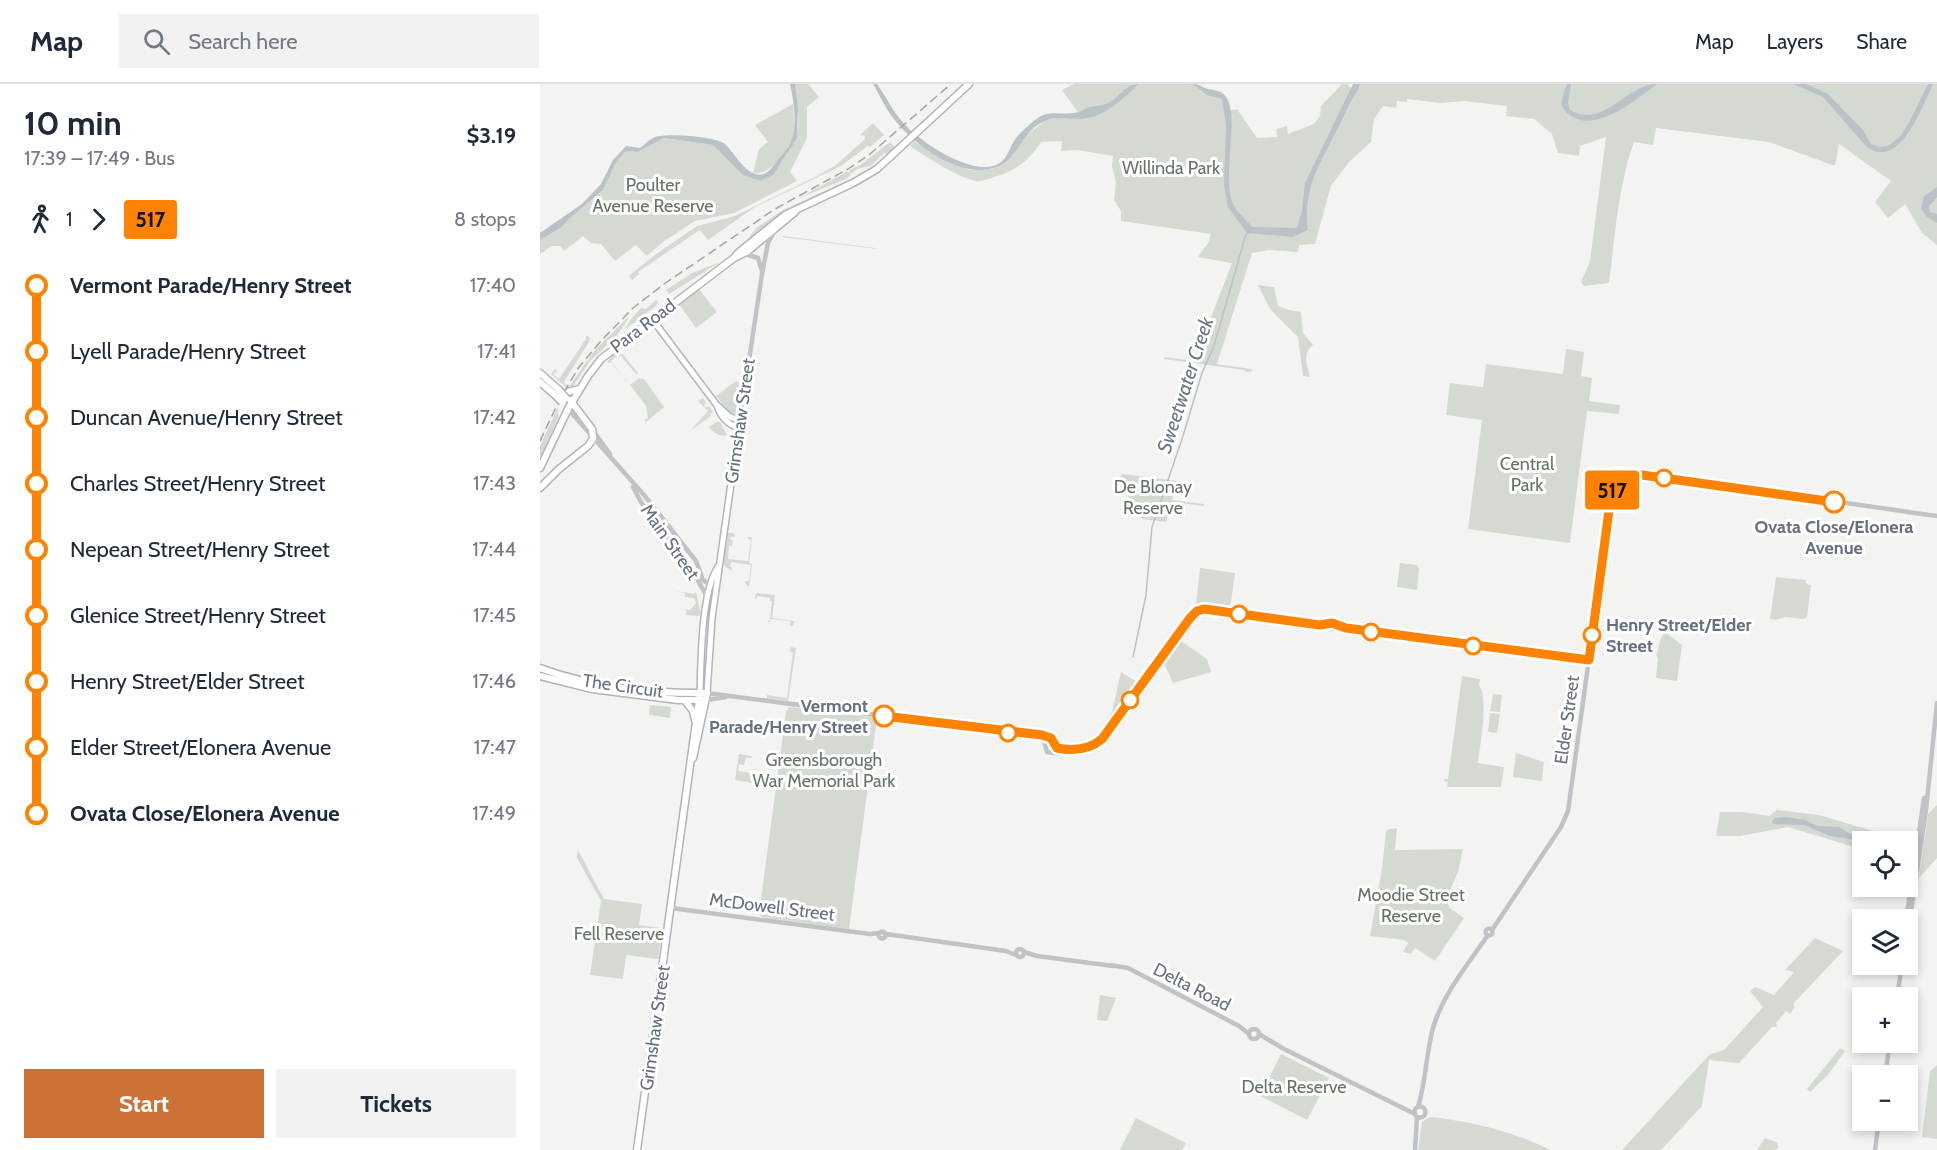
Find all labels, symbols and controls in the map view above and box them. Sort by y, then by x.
search box [119,14,539,68]
text: Map [30,24,83,58]
icon: search [140,25,173,58]
text: Search here [188,28,297,55]
text: Map [1695,29,1734,54]
text: Layers [1767,29,1823,54]
text: Share [1856,29,1907,54]
text: 10 min [24,103,122,143]
text: $3.19 [466,122,516,149]
text: 17:39 – 17:49 · Bus [24,146,175,170]
park label: Willinda Park [1122,157,1221,179]
park label: Poulter Avenue Reserve [592,174,714,217]
icon: walk [24,203,57,236]
icon: forward [82,203,115,236]
text: 1 [66,207,73,231]
text: 517 [136,207,165,232]
text: 8 stops [454,207,516,231]
text: Vermont Parade/Henry Street [70,272,352,299]
text: 17:40 [470,273,516,297]
street label: Para Road [606,294,680,358]
water label: Sweetwater Creek [1152,313,1219,456]
text: Lyell Parade/Henry Street [70,338,306,365]
text: 17:41 [477,339,516,363]
street label: Grimshaw Street [720,357,760,485]
text: Duncan Avenue/Henry Street [70,404,343,431]
text: 17:42 [473,405,516,429]
park label: Central Park [1500,453,1555,496]
unlabelled marker [1655,469,1673,487]
text: Charles Street/Henry Street [70,470,325,497]
line badge: 517 [1578,470,1646,510]
text: 17:43 [473,471,516,495]
park label: De Blonay Reserve [1114,476,1192,519]
text: 517 [1597,478,1627,503]
marker: Ovata Close/Elonera Avenue [1823,491,1845,513]
street label: Main Street [636,500,704,584]
place label: Ovata Close/Elonera Avenue [1755,516,1913,559]
text: Nepean Street/Henry Street [70,536,330,563]
text: 17:44 [472,537,516,561]
text: Glenice Street/Henry Street [70,602,326,629]
text: 17:45 [473,603,516,627]
unlabelled marker [1230,605,1248,623]
place label: Henry Street/Elder Street [1606,614,1752,657]
unlabelled marker [1362,623,1380,641]
marker: Henry Street/Elder Street [1583,626,1601,644]
unlabelled marker [1464,637,1482,655]
text: Henry Street/Elder Street [70,668,305,695]
text: 17:46 [472,669,516,693]
street label: The Circuit [581,669,665,703]
street label: Elder Street [1550,674,1584,766]
unlabelled marker [1121,691,1139,709]
place label: Vermont Parade/Henry Street [709,695,868,738]
marker: Vermont Parade/Henry Street [873,705,895,727]
unlabelled marker [999,724,1017,742]
text: Elder Street/Elonera Avenue [70,734,331,761]
text: 17:47 [474,735,516,759]
park label: Greensborough War Memorial Park [753,749,896,792]
text: Ovata Close/Elonera Avenue [70,800,340,827]
text: 17:49 [472,801,516,825]
map controls [1852,831,1918,1131]
button: locate [1852,831,1918,897]
park label: Moodie Street Reserve [1357,884,1465,927]
street label: McDowell Street [708,888,836,926]
button: layers [1852,909,1918,975]
park label: Fell Reserve [574,923,664,945]
street label: Delta Road [1150,958,1234,1016]
street label: Grimshaw Street [635,964,675,1092]
button: + [1852,987,1918,1053]
button: − [1852,1065,1918,1131]
button: Start [24,1069,264,1138]
button: Tickets [276,1069,516,1138]
park label: Delta Reserve [1241,1076,1347,1098]

